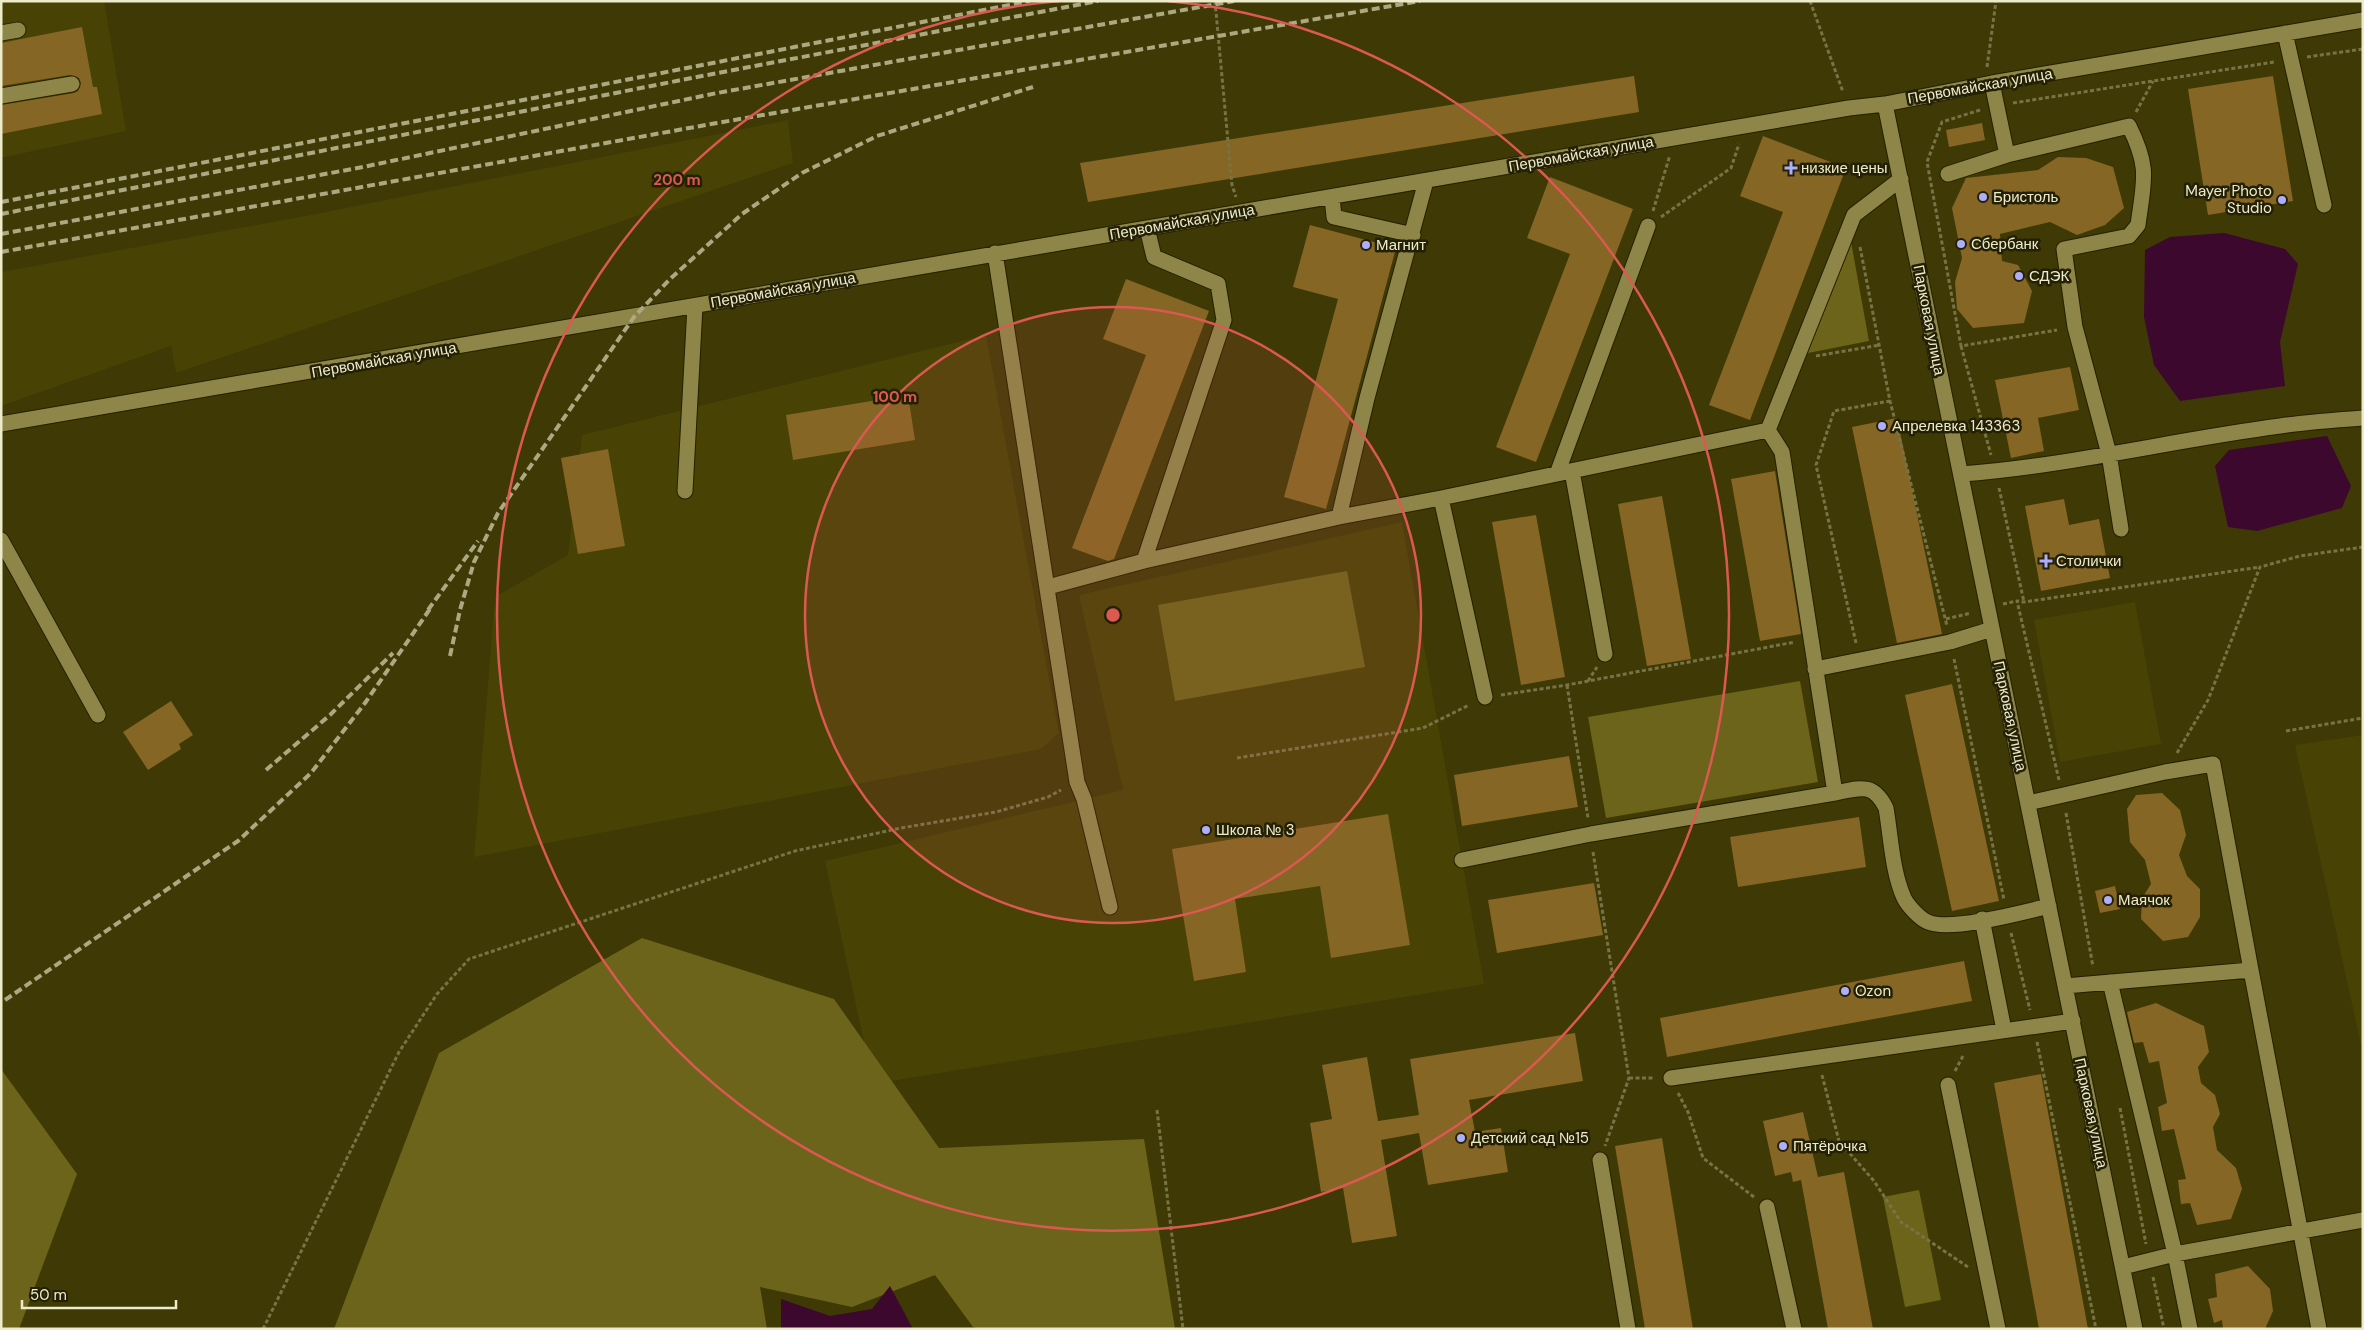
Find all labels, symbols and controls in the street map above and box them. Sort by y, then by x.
street label: Первомайская улица [1906,63,2055,109]
street label: Первомайская улица [1507,131,1656,177]
place label: низкие цены [1801,158,1888,178]
marker: низкие цены [1785,162,1797,174]
text: 200 m [653,170,701,190]
place label: Mayer Photo Studio [2185,181,2272,218]
place label: Бристоль [1993,187,2059,207]
marker: Бристоль [1977,191,1989,203]
marker: Mayer Photo Studio [2276,194,2288,206]
street label: Первомайская улица [1108,199,1257,245]
place label: Сбербанк [1971,234,2039,254]
place label: Магнит [1376,235,1426,255]
marker: Сбербанк [1955,238,1967,250]
marker: Магнит [1360,239,1372,251]
street label: Парковая улица [1908,263,1950,378]
place label: СДЭК [2029,266,2069,286]
street label: Первомайская улица [709,267,858,313]
marker: СДЭК [2013,270,2025,282]
street label: Первомайская улица [310,337,459,383]
text: 100 m [873,387,917,407]
place label: Апрелевка 143363 [1892,416,2020,436]
marker: Апрелевка 143363 [1876,420,1888,432]
place label: Столички [2056,551,2121,571]
marker: Столички [2040,555,2052,567]
centre of rings [1104,606,1122,624]
street label: Парковая улица [1989,659,2032,774]
place label: Школа № 3 [1216,820,1295,840]
marker: Школа № 3 [1200,824,1212,836]
place label: Маячок [2118,890,2170,910]
marker: Маячок [2102,894,2114,906]
place label: Ozon [1855,981,1891,1001]
marker: Ozon [1839,985,1851,997]
street label: Парковая улица [2070,1056,2113,1171]
place label: Детский сад №15 [1471,1128,1589,1148]
marker: Детский сад №15 [1455,1132,1467,1144]
place label: Пятёрочка [1793,1136,1867,1156]
marker: Пятёрочка [1777,1140,1789,1152]
scale bar [22,1278,176,1310]
text: 50 m [30,1285,67,1305]

